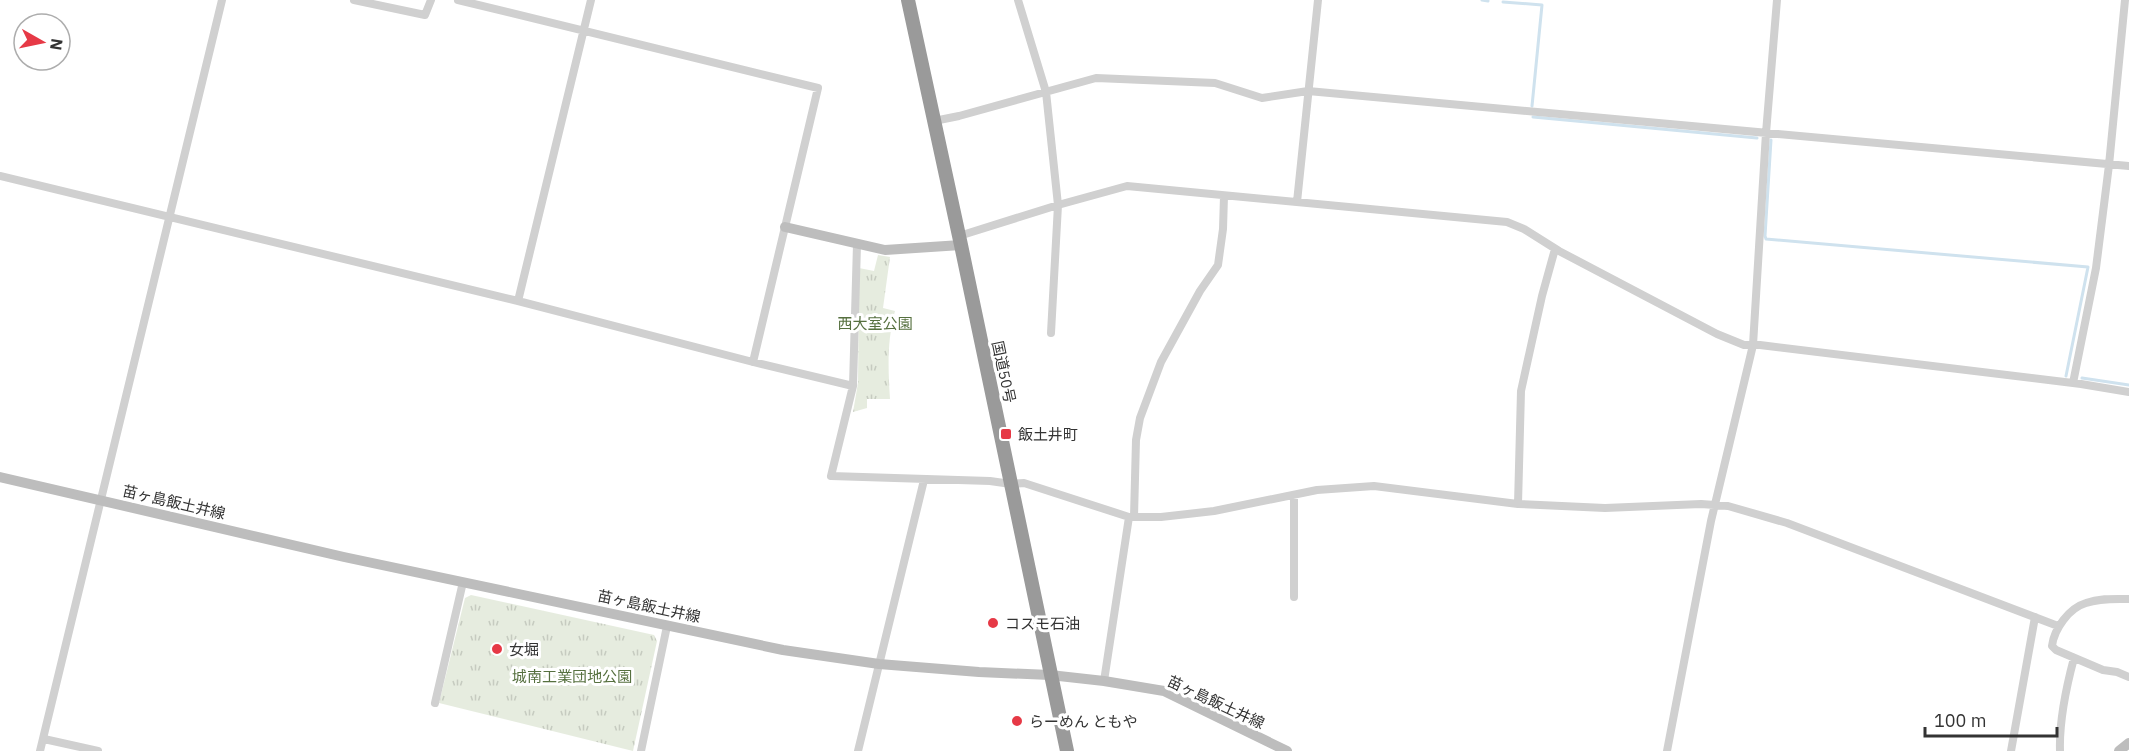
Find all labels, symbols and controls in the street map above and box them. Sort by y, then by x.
north arrow [12,12,72,72]
text: N [46,37,68,52]
park label: 西大室公園 [837,314,913,333]
street label: 国道50号 [988,339,1020,405]
place label: 飯土井町 [1018,425,1078,444]
marker: 飯土井町 [999,427,1013,441]
street label: 苗ヶ島飯土井線 [121,481,227,523]
street label: 苗ヶ島飯土井線 [596,586,702,626]
place label: コスモ石油 [1005,614,1080,633]
marker: コスモ石油 [986,616,1000,630]
place label: 女堀 [509,640,539,659]
marker: 女堀 [490,642,504,656]
park label: 城南工業団地公園 [512,667,632,686]
street label: 苗ヶ島飯土井線 [1164,671,1268,733]
scale bar [1925,700,2057,738]
text: 100 m [1934,709,1986,732]
place label: らーめん ともや [1029,712,1138,731]
marker: らーめん ともや [1010,714,1024,728]

